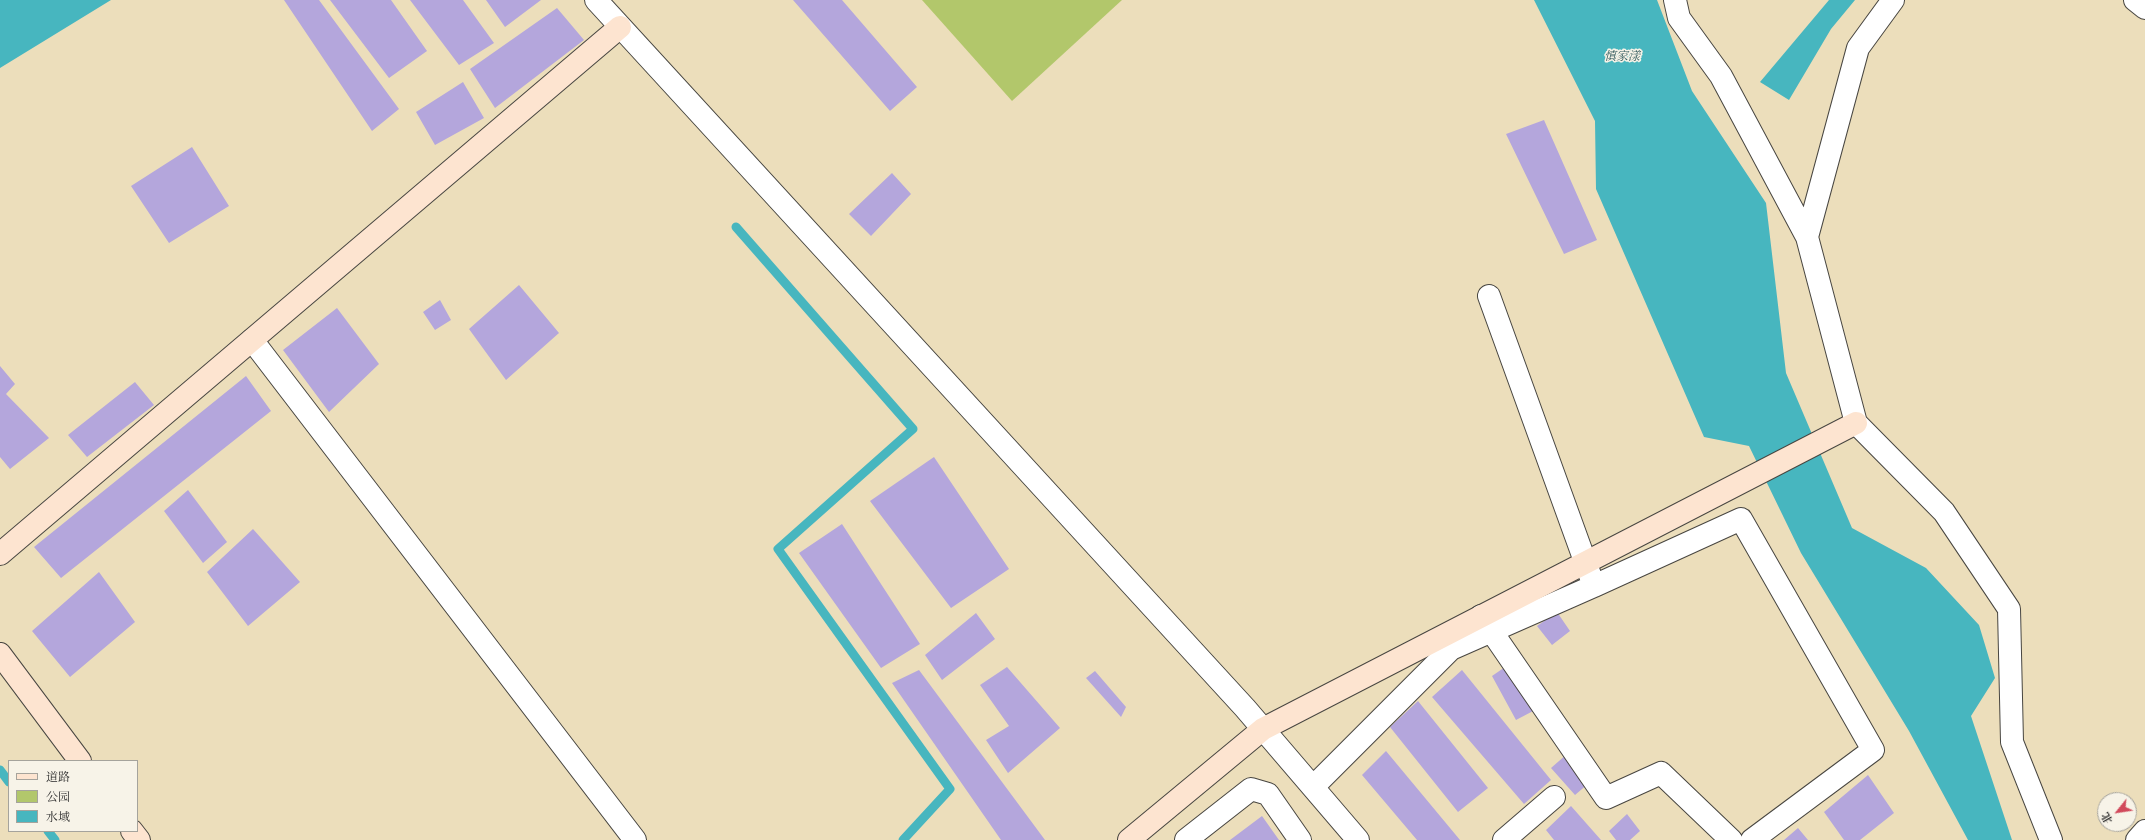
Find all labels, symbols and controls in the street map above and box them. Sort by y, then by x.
water label: 慎家漾 [1604,50,1640,64]
legend [8,760,138,832]
text: 道路 [46,769,70,785]
text: 公园 [46,789,70,805]
north arrow [2097,792,2137,832]
text: 水域 [46,809,70,825]
text: 北 [2098,809,2116,826]

